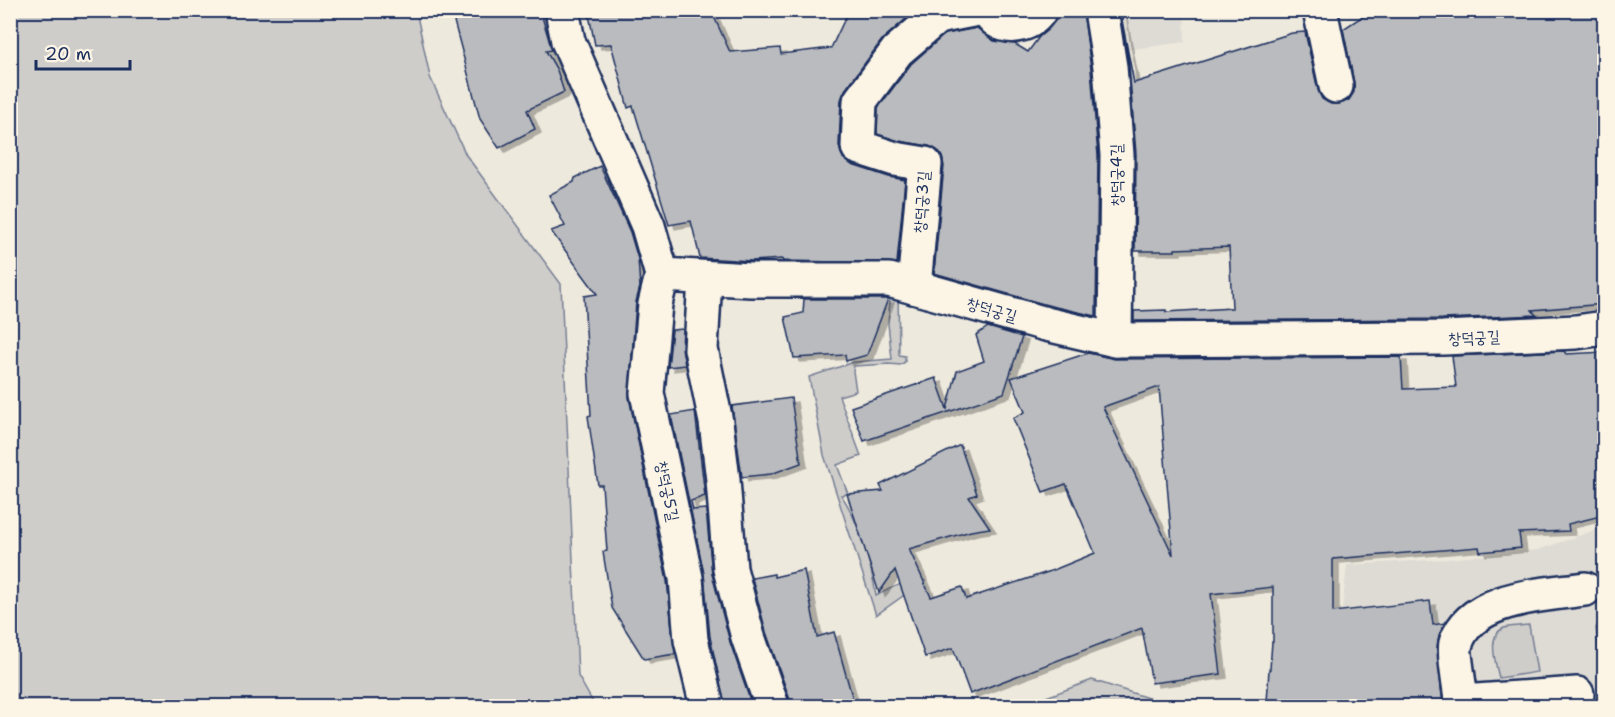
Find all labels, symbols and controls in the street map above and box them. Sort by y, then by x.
scale bar [36,33,130,71]
text: 20 m [45,42,91,66]
street label: 창덕궁4길 [1105,143,1128,207]
street label: 창덕궁3길 [909,170,934,234]
street label: 창덕궁길 [964,292,1020,327]
street label: 창덕궁길 [1448,326,1500,349]
street label: 창덕궁5길 [651,459,684,523]

